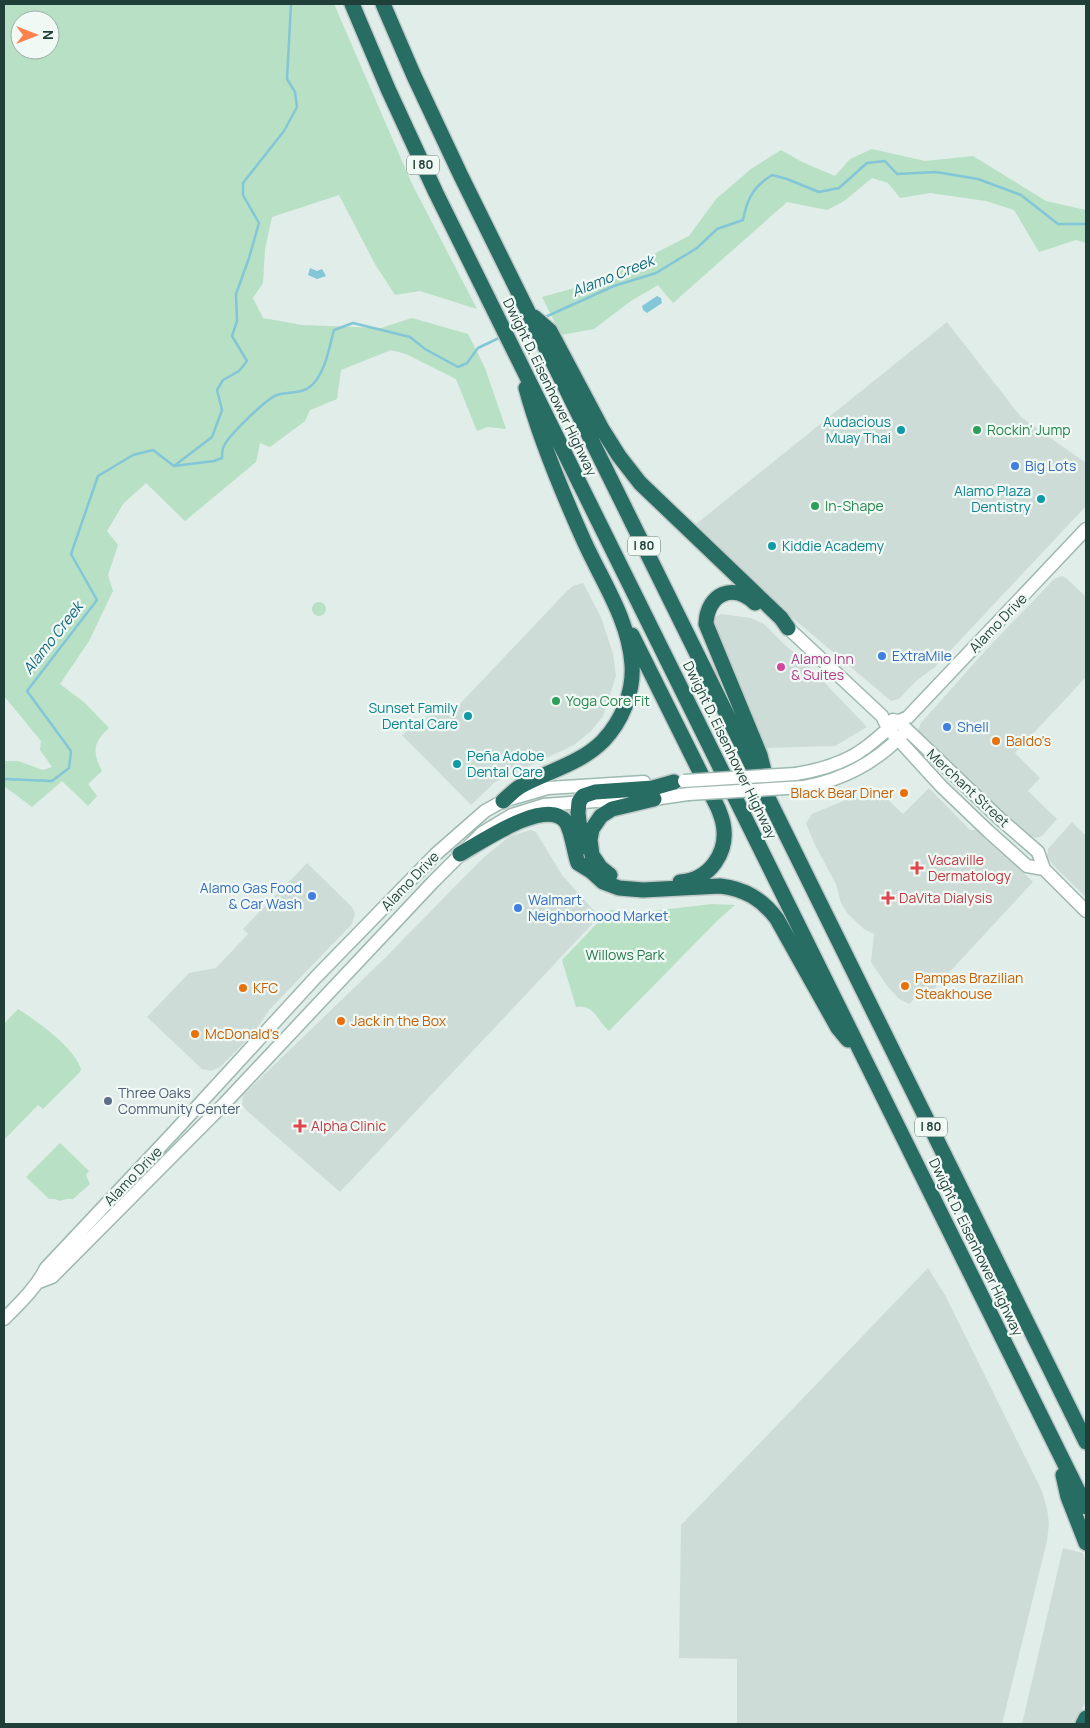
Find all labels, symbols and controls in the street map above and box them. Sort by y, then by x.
north arrow [10,10,60,60]
text: N [39,30,58,40]
road number: I 80 [407,156,439,174]
water label: Alamo Creek [569,249,659,302]
street label: Dwight D. Eisenhower Highway [499,295,602,479]
place label: Audacious Muay Thai [823,412,891,447]
place label: Rockin' Jump [987,420,1071,439]
marker: Audacious Muay Thai [895,424,907,436]
marker: Rockin' Jump [971,424,983,436]
place label: Big Lots [1025,456,1076,475]
marker: Big Lots [1009,460,1021,472]
place label: Alamo Plaza Dentistry [954,481,1032,516]
marker: Alamo Plaza Dentistry [1035,493,1047,505]
place label: In-Shape [825,496,884,515]
marker: In-Shape [809,500,821,512]
road number: I 80 [628,536,660,556]
place label: Kiddie Academy [782,536,885,555]
marker: Kiddie Academy [766,540,778,552]
street label: Alamo Drive [965,589,1031,656]
water label: Alamo Creek [18,595,89,678]
place label: ExtraMile [892,646,952,665]
place label: Alamo Inn & Suites [791,649,854,684]
marker: ExtraMile [876,650,888,662]
street label: Dwight D. Eisenhower Highway [679,658,782,842]
marker: Alamo Inn & Suites [775,661,787,673]
place label: Yoga Core Fit [566,691,650,710]
marker: Yoga Core Fit [550,695,562,707]
place label: Sunset Family Dental Care [368,698,459,733]
marker: Sunset Family Dental Care [462,710,474,722]
place label: Shell [957,717,989,736]
marker: Shell [941,721,953,733]
place label: Baldo's [1006,731,1051,750]
marker: Baldo's [990,735,1002,747]
street label: Merchant Street [923,744,1014,831]
place label: Peña Adobe Dental Care [467,746,544,781]
marker: Peña Adobe Dental Care [451,758,463,770]
place label: Black Bear Diner [790,783,894,802]
marker: Black Bear Diner [898,787,910,799]
street label: Alamo Drive [377,847,443,914]
place label: Vacaville Dermatology [928,850,1012,885]
marker: Vacaville Dermatology [910,861,924,875]
place label: Alamo Gas Food & Car Wash [200,878,302,913]
place label: DaVita Dialysis [899,888,992,907]
marker: Alamo Gas Food & Car Wash [306,890,318,902]
place label: Walmart Neighborhood Market [528,890,669,925]
marker: DaVita Dialysis [881,891,895,905]
marker: Walmart Neighborhood Market [512,902,524,914]
park label: Willows Park [585,945,666,964]
place label: Pampas Brazilian Steakhouse [915,968,1023,1003]
place label: KFC [253,978,278,997]
marker: Pampas Brazilian Steakhouse [899,980,911,992]
marker: KFC [237,982,249,994]
place label: Jack in the Box [351,1011,447,1030]
marker: Jack in the Box [335,1015,347,1027]
place label: McDonald's [205,1024,279,1043]
marker: McDonald's [189,1028,201,1040]
place label: Three Oaks Community Center [118,1083,240,1118]
marker: Three Oaks Community Center [102,1095,114,1107]
place label: Alpha Clinic [311,1116,386,1135]
road number: I 80 [915,1118,947,1136]
marker: Alpha Clinic [293,1119,307,1133]
street label: Alamo Drive [100,1142,166,1209]
street label: Dwight D. Eisenhower Highway [925,1155,1028,1339]

